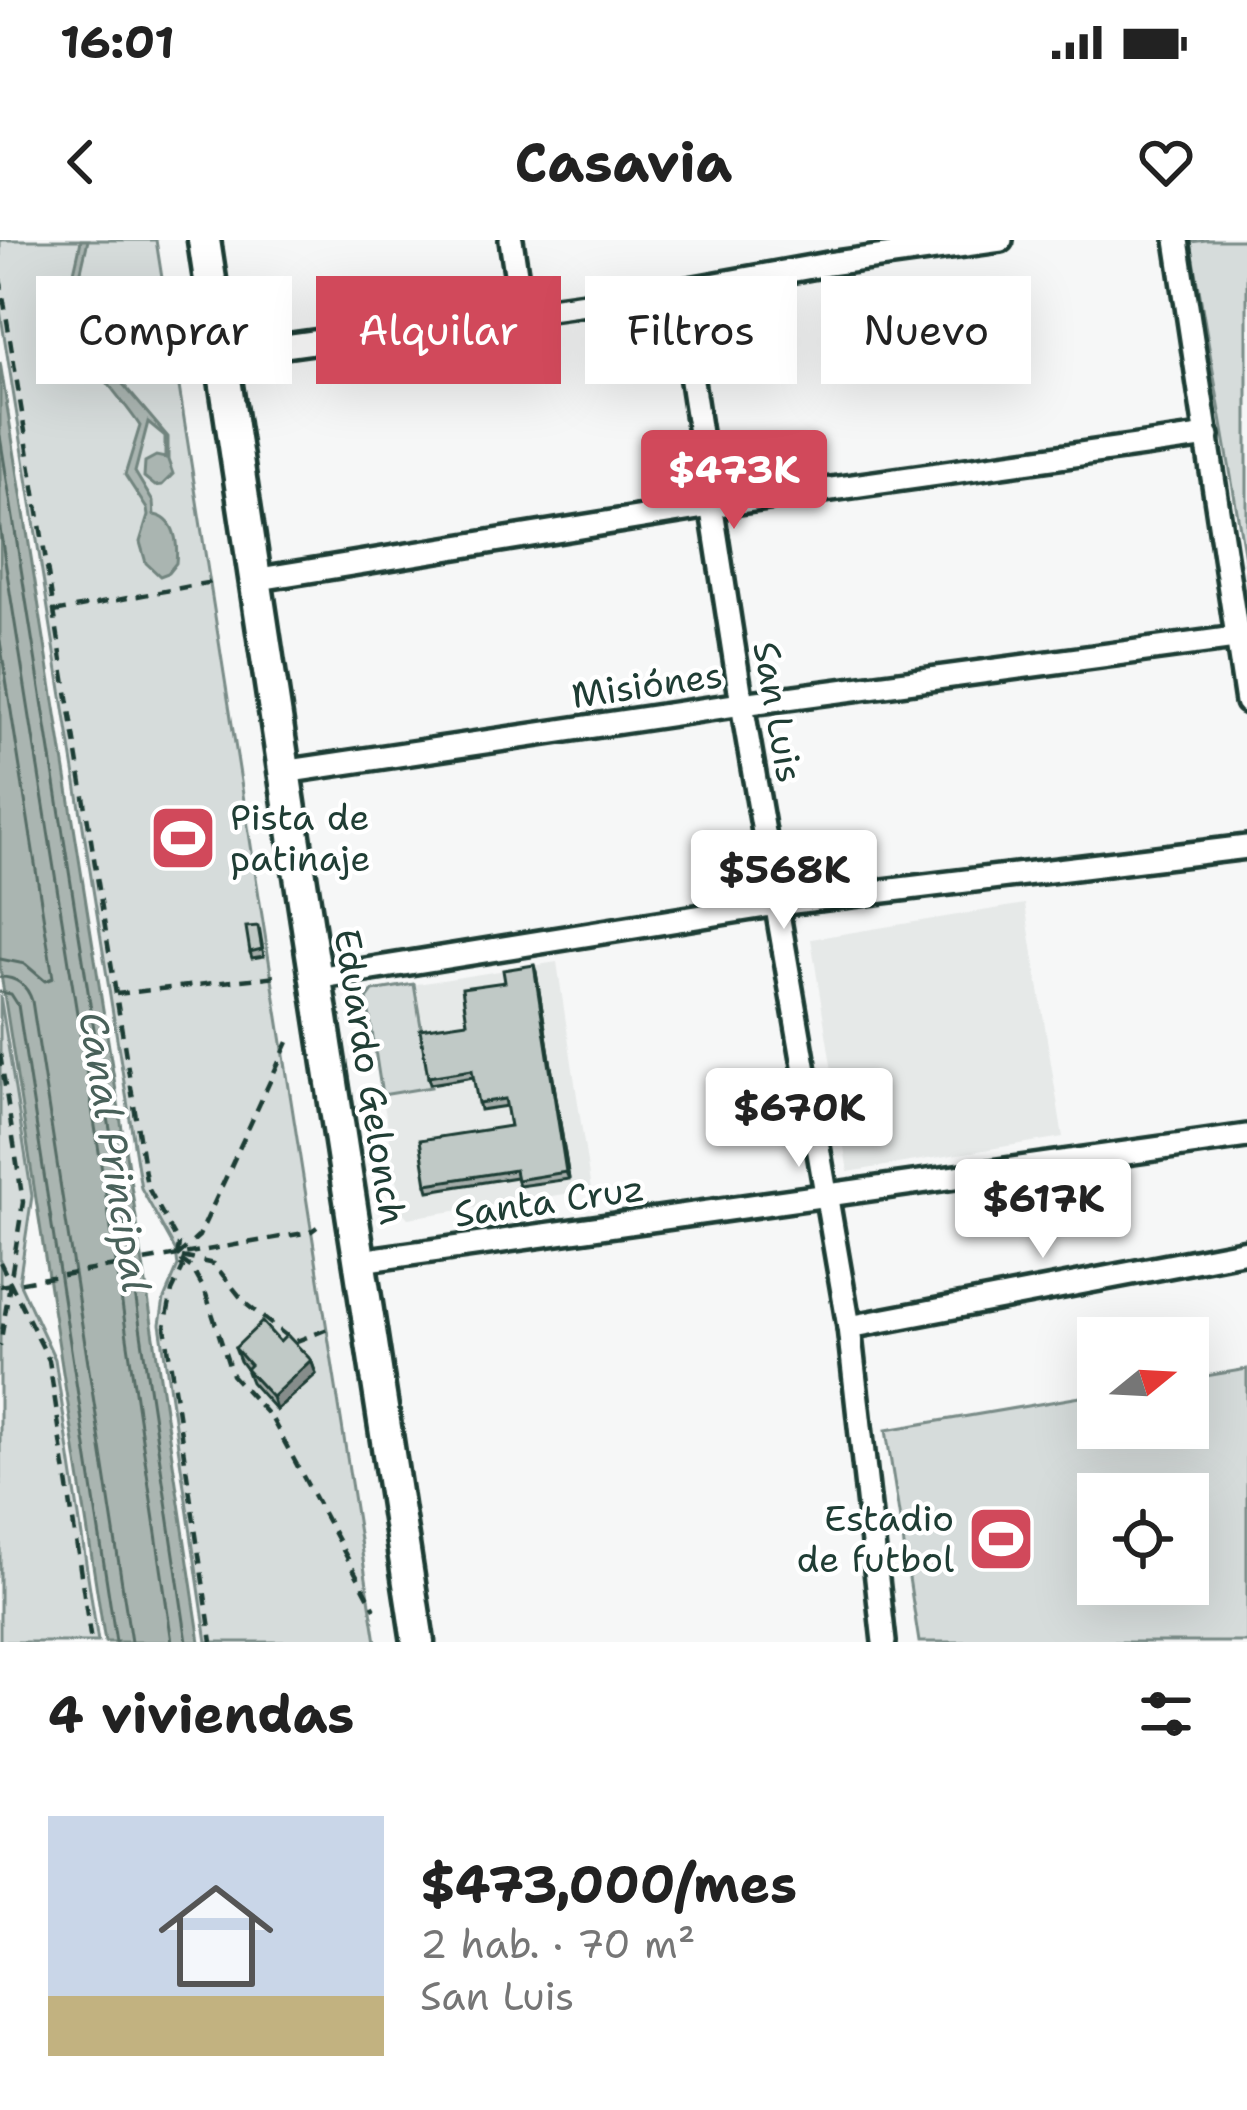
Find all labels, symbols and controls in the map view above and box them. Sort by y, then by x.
text: 16:01 [60,12,175,72]
text: Casavia [514,126,733,198]
icon: back [48,129,114,195]
icon: heart [1133,129,1199,195]
chip: Comprar [36,276,292,384]
chip: Alquilar [316,276,561,384]
chip: Filtros [585,276,797,384]
chip: Nuevo [821,276,1031,384]
pin: $473K [650,430,818,532]
text: $473K [668,443,800,495]
street label: San Luis [742,638,814,786]
street label: Misiónes [568,650,726,720]
place label: Pista de patinaje [230,793,371,883]
sports icon: Pista de patinaje [148,803,218,873]
pin: $568K [700,830,868,932]
text: $568K [718,843,850,895]
street label: Eduardo Gelonch [322,925,418,1229]
water label: Canal Principal [67,1008,163,1296]
pin: $670K [715,1068,883,1170]
text: $670K [733,1081,865,1133]
pin: $617K [959,1159,1127,1261]
street label: Santa Cruz [451,1163,647,1239]
text: $617K [982,1172,1104,1224]
north arrow [1077,1317,1209,1449]
map controls [1077,1317,1209,1605]
button: locate [1077,1473,1209,1605]
place label: Estadio de futbol [797,1494,954,1584]
sports icon: Estadio de futbol [966,1504,1036,1574]
text: 4 viviendas [48,1680,354,1748]
icon: filters [1133,1681,1199,1747]
text: $473,000/mes [420,1850,797,1918]
icon: home [144,1864,288,2008]
text: 2 hab. · 70 m² [420,1918,695,1970]
text: San Luis [420,1970,574,2022]

